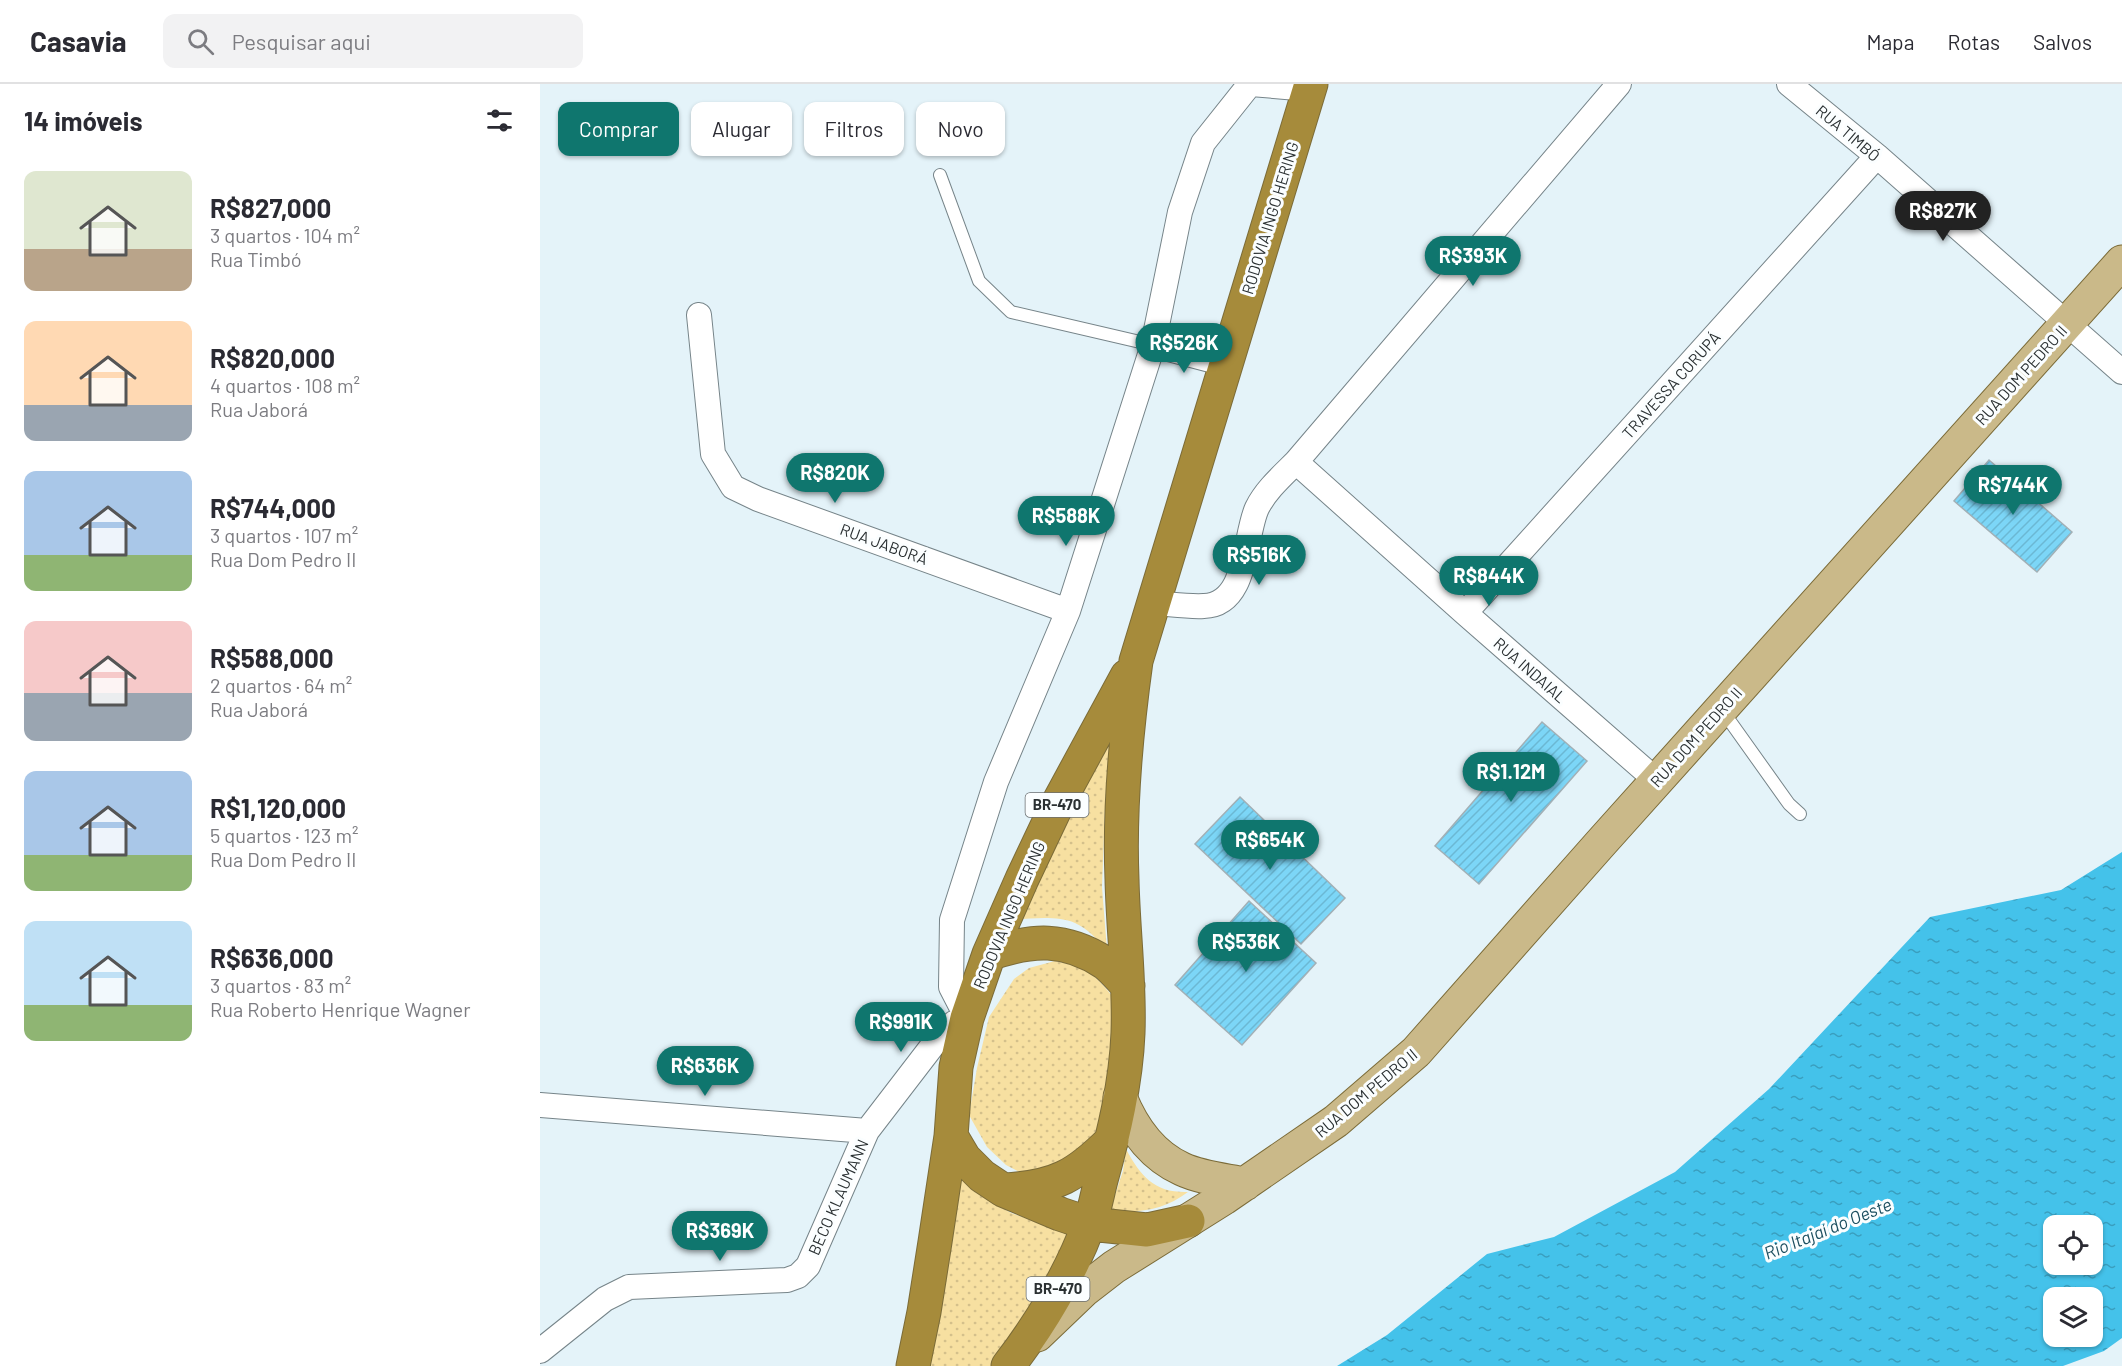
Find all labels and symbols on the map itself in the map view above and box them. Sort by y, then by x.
street label: RUA TIMBÓ [1812,100,1884,165]
street label: RODOVIA INGO HERING [1237,139,1302,296]
pin: R$827K [1894,191,1992,242]
pin: R$393K [1424,236,1522,287]
street label: RUA DOM PEDRO II [1971,321,2070,428]
pin: R$526K [1135,323,1233,374]
street label: TRAVESSA CORUPÁ [1618,327,1724,442]
pin: R$820K [786,453,884,504]
pin: R$744K [1964,465,2062,516]
pin: R$588K [1017,496,1115,547]
street label: RUA JABORÁ [838,519,931,568]
pin: R$516K [1210,535,1308,586]
pin: R$844K [1440,556,1538,607]
street label: RUA INDAIAL [1490,633,1570,706]
street label: RUA DOM PEDRO II [1646,683,1745,790]
pin: R$1.12M [1456,752,1566,803]
road number: BR-470 [1026,793,1088,817]
pin: R$654K [1221,820,1319,871]
street label: RODOVIA INGO HERING [969,838,1048,991]
pin: R$536K [1197,922,1295,973]
pin: R$991K [852,1002,950,1053]
street label: RUA DOM PEDRO II [1311,1044,1421,1141]
pin: R$636K [656,1046,754,1097]
street label: BECO KLAUMANN [804,1136,872,1258]
water label: Rio Itajaí do Oeste [1761,1192,1895,1264]
pin: R$369K [671,1211,769,1262]
road number: BR-470 [1026,1277,1090,1301]

